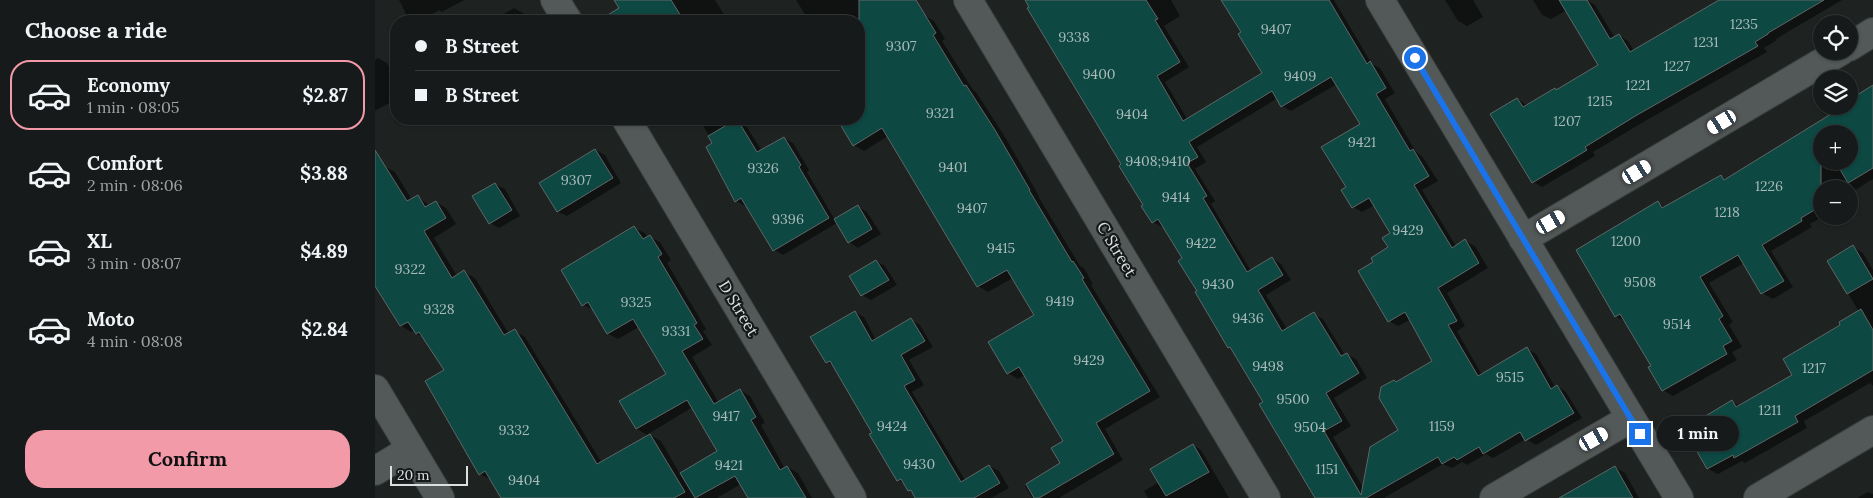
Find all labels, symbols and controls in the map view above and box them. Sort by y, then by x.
house number: 1235 [1730,15,1758,33]
map controls [1813,15,1858,225]
button: locate [1813,15,1858,60]
text: Choose a ride [25,16,167,44]
house number: 9407 [1261,20,1292,38]
house number: 9338 [1058,28,1090,46]
house number: 1231 [1693,33,1719,51]
text: B Street [445,34,519,58]
house number: 9307 [886,37,917,55]
route start [1404,47,1426,69]
house number: 1227 [1664,57,1691,75]
house number: 9400 [1082,65,1116,83]
house number: 9409 [1284,67,1316,85]
button: layers [1813,70,1858,115]
icon: car [27,73,72,118]
text: Economy [87,73,170,97]
house number: 1221 [1625,76,1651,94]
text: $2.87 [302,83,348,107]
text: B Street [445,83,519,107]
house number: 1215 [1587,92,1613,110]
text: 1 min · 08:05 [87,97,180,117]
house number: 9321 [926,104,954,122]
house number: 9404 [1116,105,1148,123]
car [1705,108,1738,136]
house number: 1207 [1553,112,1581,130]
button: + [1813,125,1858,170]
house number: 9421 [1348,133,1376,151]
icon: car [27,151,72,196]
text: Comfort [87,151,163,175]
house number: 9408;9410 [1125,152,1191,170]
house number: 9401 [938,158,968,176]
car [1620,158,1653,186]
house number: 9326 [747,159,779,177]
text: $3.88 [300,161,348,185]
house number: 9307 [561,171,592,189]
text: 2 min · 08:06 [87,175,183,195]
house number: 1226 [1755,177,1783,195]
button: − [1813,180,1858,225]
house number: 9414 [1162,188,1191,206]
house number: 9407 [957,199,988,217]
house number: 1218 [1714,203,1740,221]
car [1534,208,1567,236]
house number: 9396 [772,210,804,228]
street label: C Street [1093,218,1142,281]
house number: 9429 [1392,221,1424,239]
icon: car [27,229,72,274]
text: XL [87,229,112,253]
house number: 1200 [1611,232,1641,250]
house number: 9422 [1186,234,1216,252]
text: $4.89 [300,239,348,263]
house number: 9415 [987,239,1015,257]
text: 3 min · 08:07 [87,253,181,273]
house number: 9322 [395,260,425,278]
house number: 9508 [1624,273,1656,291]
house number: 9430 [1202,275,1234,293]
street label: D Street [715,276,764,340]
house number: 9419 [1046,292,1074,310]
house number: 9325 [620,293,652,311]
house number: 9328 [423,300,455,318]
icon: car [27,307,72,352]
text: Moto [87,307,134,331]
house number: 9436 [1232,309,1264,327]
house number: 9514 [1663,315,1692,333]
text: $2.84 [301,317,348,341]
house number: 9331 [662,322,690,340]
text: 4 min · 08:08 [87,331,183,351]
house number: 9429 [1073,351,1105,369]
house number: 9498 [1252,357,1284,375]
house number: 1217 [1802,359,1827,377]
house number: 9515 [1496,368,1524,386]
house number: 9500 [1276,390,1310,408]
house number: 1211 [1759,401,1781,419]
house number: 9417 [712,407,740,425]
callout: 1 min [1657,416,1740,452]
house number: 9424 [877,417,908,435]
house number: 1159 [1429,417,1455,435]
house number: 9504 [1294,418,1326,436]
house number: 9332 [498,421,530,439]
route end [1629,423,1651,445]
text: 1 min [1678,423,1718,443]
car [1577,425,1610,453]
button: Confirm [25,430,350,488]
house number: 9430 [903,455,935,473]
house number: 9421 [715,456,743,474]
house number: 1151 [1316,460,1338,478]
scale bar [390,463,467,486]
text: 20 m [397,466,429,484]
house number: 9404 [508,471,540,489]

